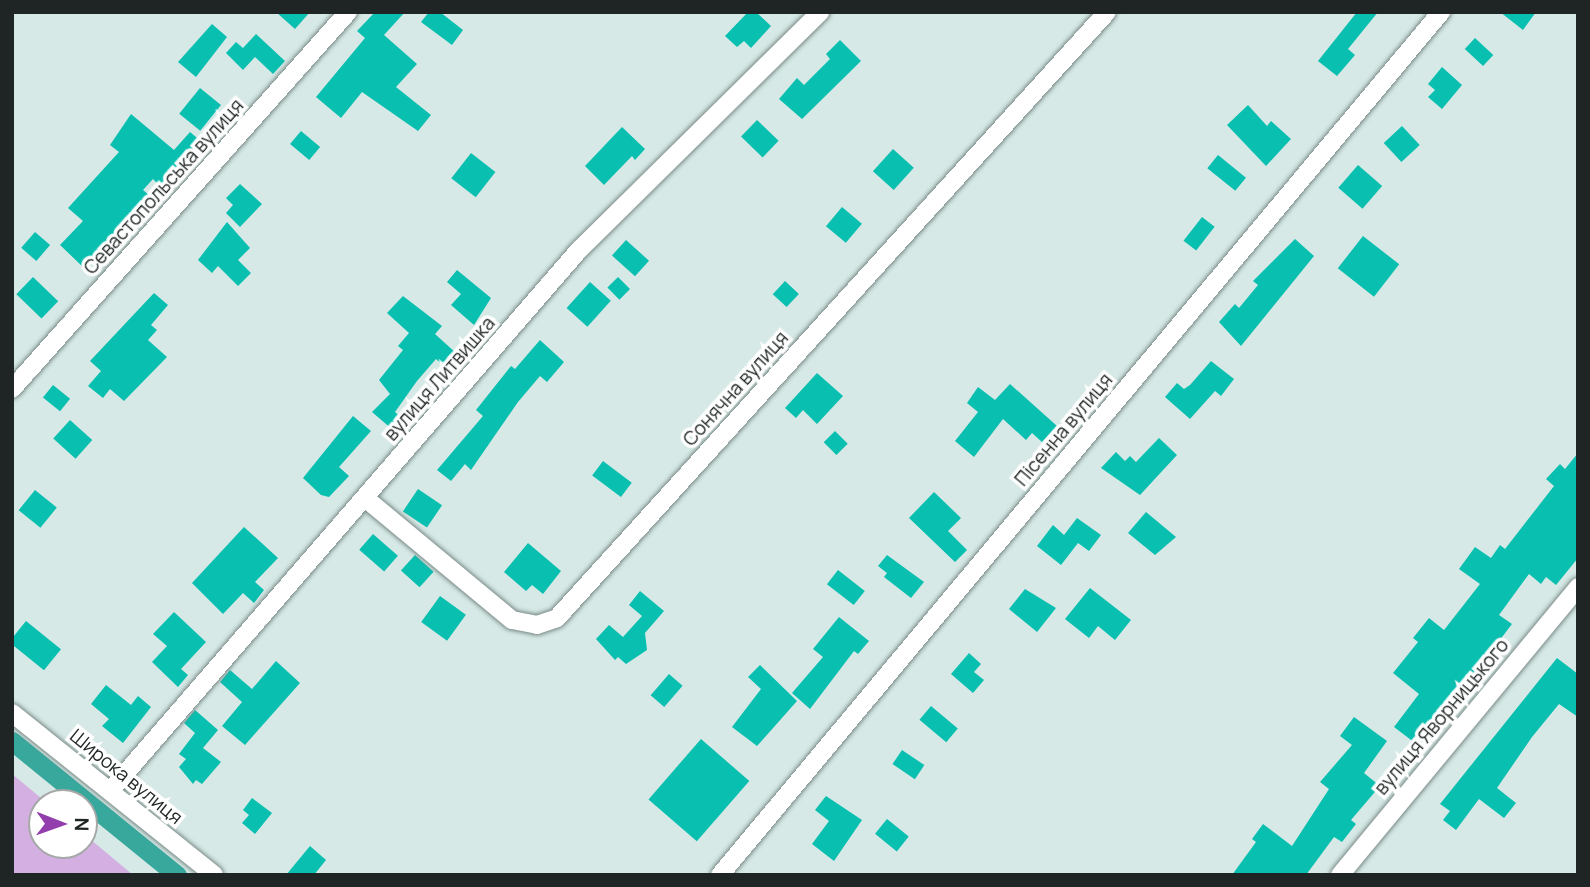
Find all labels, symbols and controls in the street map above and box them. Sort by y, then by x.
street label: Севастопольська вулиця [79,95,249,279]
street label: вулиця Литвишка [380,312,500,446]
street label: Сонячна вулиця [679,327,793,451]
street label: Пісенна вулиця [1010,369,1118,491]
street label: вулиця Яворницького [1370,634,1514,800]
street label: Широка вулиця [65,725,187,829]
north arrow [28,789,98,859]
text: N [69,817,95,831]

